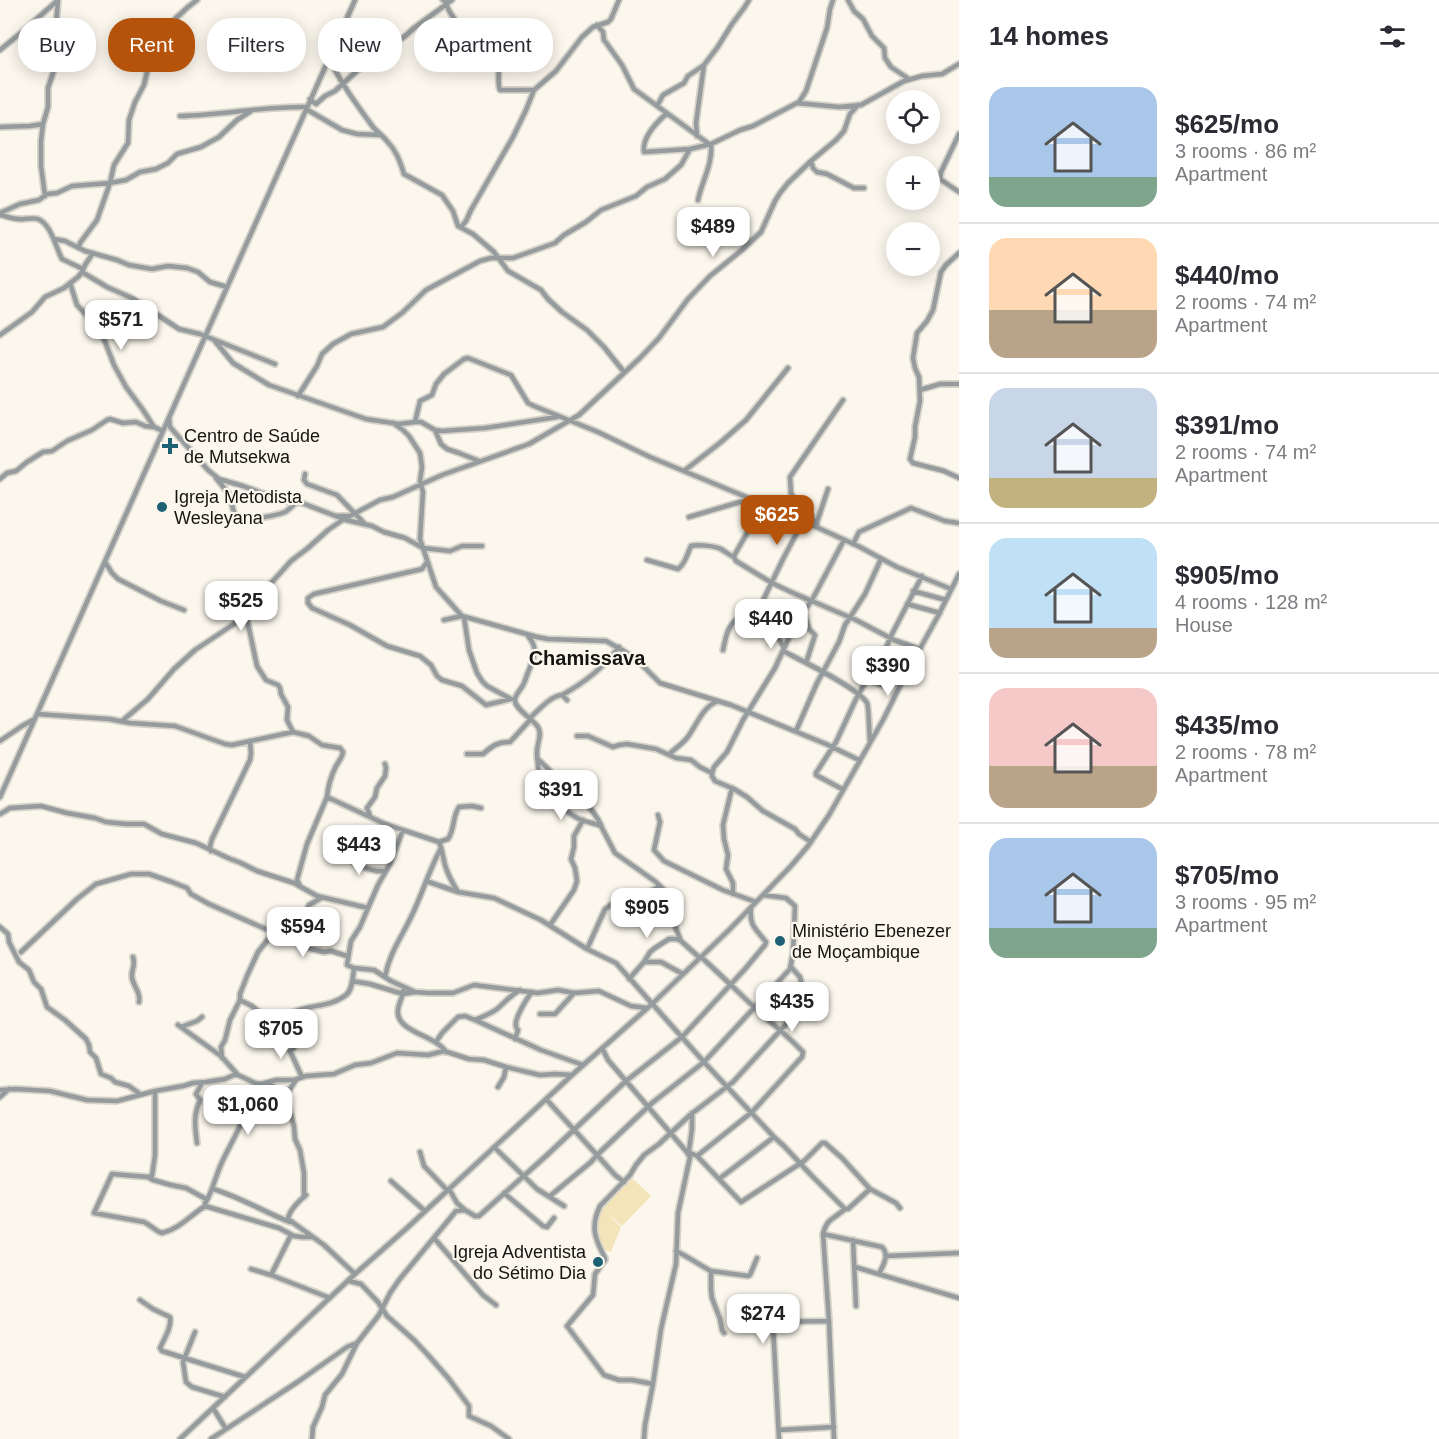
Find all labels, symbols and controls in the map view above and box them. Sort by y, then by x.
chip: Buy [18,18,96,72]
chip: Rent [108,18,195,72]
chip: Filters [207,18,306,72]
chip: New [318,18,402,72]
chip: Apartment [414,18,553,72]
icon: filters [1376,20,1409,53]
text: 14 homes [989,21,1109,51]
map controls [886,90,940,276]
button: locate [886,90,940,144]
text: $625/mo [1175,109,1279,139]
icon: home [1037,111,1109,183]
text: 3 rooms · 86 m² [1175,140,1316,162]
button: + [886,156,940,210]
text: Apartment [1175,163,1267,185]
pin: $489 [677,207,749,258]
text: $489 [691,215,735,237]
button: − [886,222,940,276]
text: $440/mo [1175,260,1279,290]
icon: home [1037,262,1109,334]
text: 2 rooms · 74 m² [1175,291,1316,313]
pin: $571 [85,300,157,351]
text: $571 [99,308,143,330]
text: Apartment [1175,314,1267,336]
text: $391/mo [1175,410,1279,440]
icon: home [1037,412,1109,484]
place label: Centro de Saúde de Mutsekwa [184,426,320,467]
marker: Centro de Saúde de Mutsekwa [161,437,179,455]
text: 2 rooms · 74 m² [1175,441,1316,463]
text: Apartment [1175,464,1267,486]
place label: Igreja Metodista Wesleyana [174,487,303,528]
pin: $625 [741,495,813,546]
marker: Igreja Metodista Wesleyana [155,500,169,514]
text: $625 [755,503,799,525]
text: $905/mo [1175,560,1279,590]
icon: home [1037,562,1109,634]
pin: $525 [205,581,277,632]
text: $525 [219,589,263,611]
text: 4 rooms · 128 m² [1175,591,1327,613]
pin: $440 [735,599,807,650]
text: $440 [749,607,793,629]
text: House [1175,614,1233,636]
pin: $390 [852,646,924,697]
district label: Chamissava [529,647,646,669]
text: $390 [866,654,910,676]
text: $435/mo [1175,710,1279,740]
icon: home [1037,712,1109,784]
text: 2 rooms · 78 m² [1175,741,1316,763]
text: Apartment [1175,764,1267,786]
pin: $391 [525,770,597,821]
text: $391 [539,778,583,800]
pin: $443 [323,825,395,876]
text: $443 [337,833,381,855]
text: $705/mo [1175,860,1279,890]
icon: home [1037,862,1109,934]
pin: $905 [611,888,683,939]
text: 3 rooms · 95 m² [1175,891,1316,913]
text: $905 [625,896,669,918]
pin: $594 [267,907,339,958]
text: Apartment [1175,914,1267,936]
text: $594 [281,915,325,937]
place label: Ministério Ebenezer de Moçambique [792,921,951,962]
marker: Ministério Ebenezer de Moçambique [773,934,787,948]
pin: $435 [756,982,828,1033]
text: $435 [770,990,814,1012]
pin: $705 [245,1009,317,1060]
text: $705 [259,1017,303,1039]
pin: $1,060 [199,1085,297,1136]
text: $1,060 [217,1093,279,1115]
place label: Igreja Adventista do Sétimo Dia [453,1242,587,1283]
marker: Igreja Adventista do Sétimo Dia [591,1255,605,1269]
pin: $274 [727,1294,799,1345]
text: $274 [741,1302,785,1324]

